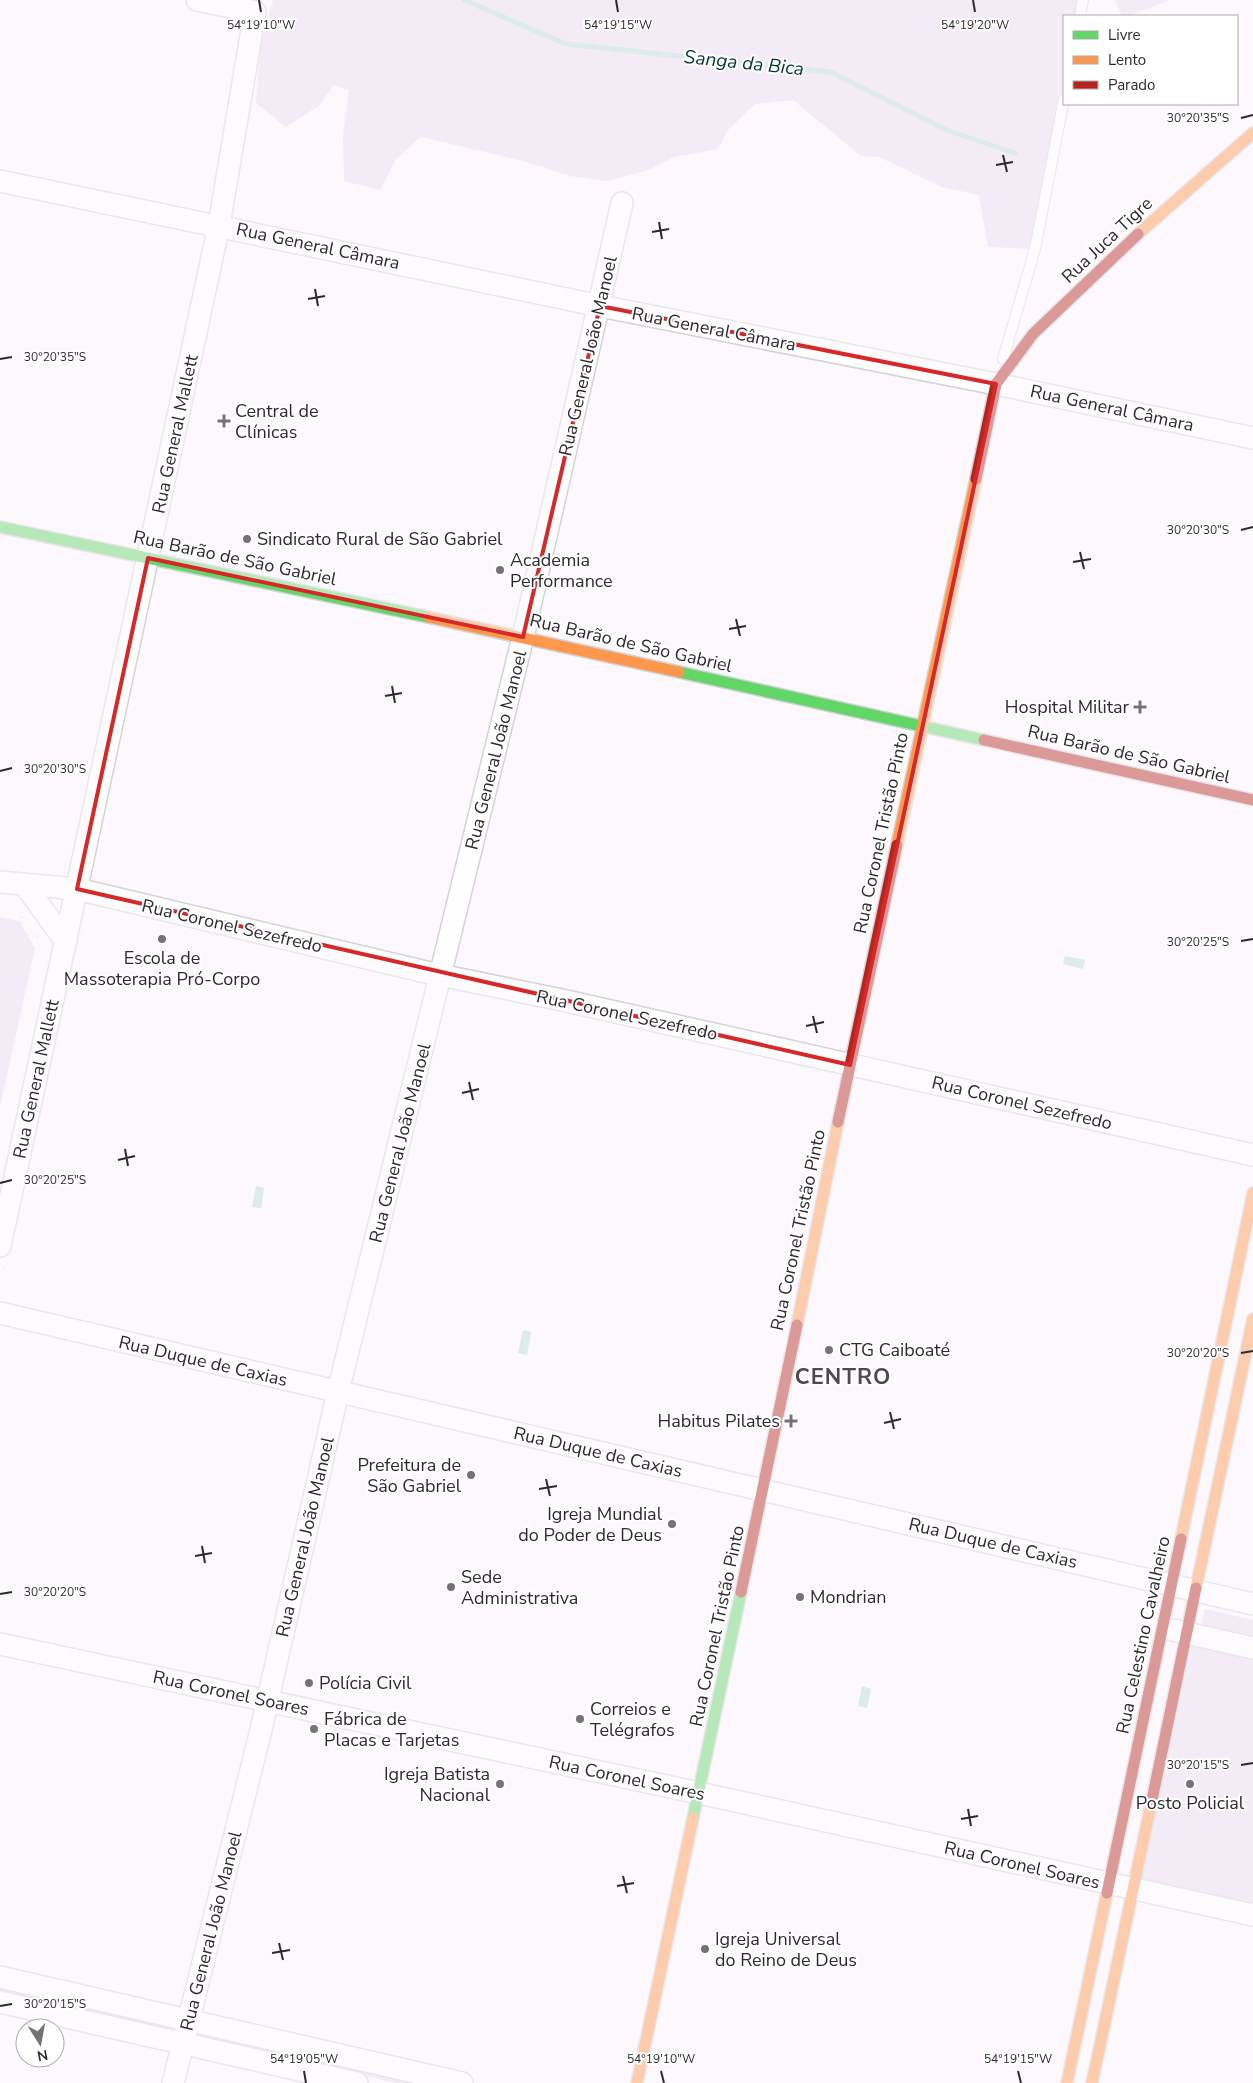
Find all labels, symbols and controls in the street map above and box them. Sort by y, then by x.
legend [1063,15,1238,105]
text: 54°19'10"W [227,17,295,33]
text: 54°19'15"W [584,17,652,33]
text: 54°19'20"W [941,17,1009,33]
text: Livre [1108,25,1141,45]
water label: Sanga da Bica [683,44,805,82]
text: Lento [1108,50,1146,70]
text: Parado [1108,75,1155,95]
text: 30°20'35"S [1167,110,1229,126]
street label: Rua Juca Tigre [1056,192,1158,288]
street label: Rua General Câmara [234,217,402,275]
street label: Rua General João Manoel [553,253,623,458]
street label: Rua General Câmara [630,301,798,357]
text: 30°20'35"S [24,349,86,365]
street label: Rua General Mallett [146,352,204,516]
street label: Rua General Câmara [1028,379,1196,437]
place label: Central de Clínicas [235,399,319,444]
marker: Central de Clínicas [217,414,231,428]
text: 30°20'30"S [1167,522,1229,538]
street label: Rua Barão de São Gabriel [131,525,339,591]
place label: Sindicato Rural de São Gabriel [257,527,503,551]
marker: Sindicato Rural de São Gabriel [241,533,253,545]
place label: Academia Performance [510,548,613,593]
marker: Academia Performance [494,564,506,576]
street label: Rua Barão de São Gabriel [527,608,735,678]
street label: Rua General João Manoel [460,647,533,852]
place label: Hospital Militar [1005,695,1130,719]
marker: Hospital Militar [1133,700,1147,714]
street label: Rua Barão de São Gabriel [1025,719,1233,789]
street label: Rua Coronel Tristão Pinto [848,730,914,936]
text: 30°20'30"S [24,761,86,777]
street label: Rua Coronel Sezefredo [139,894,325,958]
marker: Escola de Massoterapia Pró-Corpo [156,933,168,945]
text: 30°20'25"S [1167,934,1229,950]
place label: Escola de Massoterapia Pró-Corpo [64,946,260,991]
street label: Rua Coronel Sezefredo [534,984,720,1046]
street label: Rua General Mallett [7,997,65,1161]
street label: Rua General João Manoel [364,1040,437,1245]
street label: Rua Coronel Sezefredo [929,1071,1115,1135]
street label: Rua Coronel Tristão Pinto [765,1127,831,1333]
text: 30°20'25"S [24,1172,86,1188]
street label: Rua Duque de Caxias [116,1330,290,1392]
place label: CTG Caiboaté [839,1338,950,1362]
marker: CTG Caiboaté [823,1344,835,1356]
text: 30°20'20"S [1167,1345,1229,1361]
district label: CENTRO [795,1362,891,1392]
place label: Habitus Pilates [658,1409,780,1433]
marker: Habitus Pilates [784,1414,798,1428]
street label: Rua Duque de Caxias [511,1421,685,1483]
street label: Rua General João Manoel [270,1434,340,1639]
place label: Prefeitura de São Gabriel [357,1453,462,1498]
marker: Prefeitura de São Gabriel [465,1469,477,1481]
place label: Igreja Mundial do Poder de Deus [518,1502,663,1547]
street label: Rua Duque de Caxias [906,1512,1080,1574]
marker: Igreja Mundial do Poder de Deus [666,1518,678,1530]
street label: Rua Coronel Tristão Pinto [684,1523,750,1729]
street label: Rua Celestino Cavalheiro [1110,1534,1176,1736]
place label: Sede Administrativa [461,1565,578,1610]
marker: Sede Administrativa [445,1581,457,1593]
text: 30°20'20"S [24,1584,86,1600]
place label: Mondrian [810,1585,887,1609]
marker: Mondrian [794,1591,806,1603]
street label: Rua Coronel Soares [151,1665,311,1721]
place label: Polícia Civil [319,1671,412,1695]
marker: Polícia Civil [303,1677,315,1689]
place label: Correios e Telégrafos [590,1697,675,1742]
place label: Fábrica de Placas e Tarjetas [324,1707,459,1752]
marker: Correios e Telégrafos [574,1713,586,1725]
marker: Fábrica de Placas e Tarjetas [308,1723,320,1735]
street label: Rua Coronel Soares [547,1750,707,1806]
text: 30°20'15"S [1167,1757,1229,1773]
place label: Igreja Batista Nacional [384,1762,491,1807]
marker: Igreja Batista Nacional [494,1778,506,1790]
marker: Posto Policial [1184,1778,1196,1790]
place label: Posto Policial [1136,1791,1245,1815]
street label: Rua General João Manoel [175,1828,248,2033]
street label: Rua Coronel Soares [942,1835,1102,1895]
place label: Igreja Universal do Reino de Deus [715,1927,857,1972]
marker: Igreja Universal do Reino de Deus [699,1943,711,1955]
text: 30°20'15"S [24,1996,86,2012]
north arrow [15,2018,65,2068]
text: N [35,2045,49,2066]
text: 54°19'05"W [270,2051,338,2067]
text: 54°19'10"W [627,2051,695,2067]
text: 54°19'15"W [984,2051,1052,2067]

